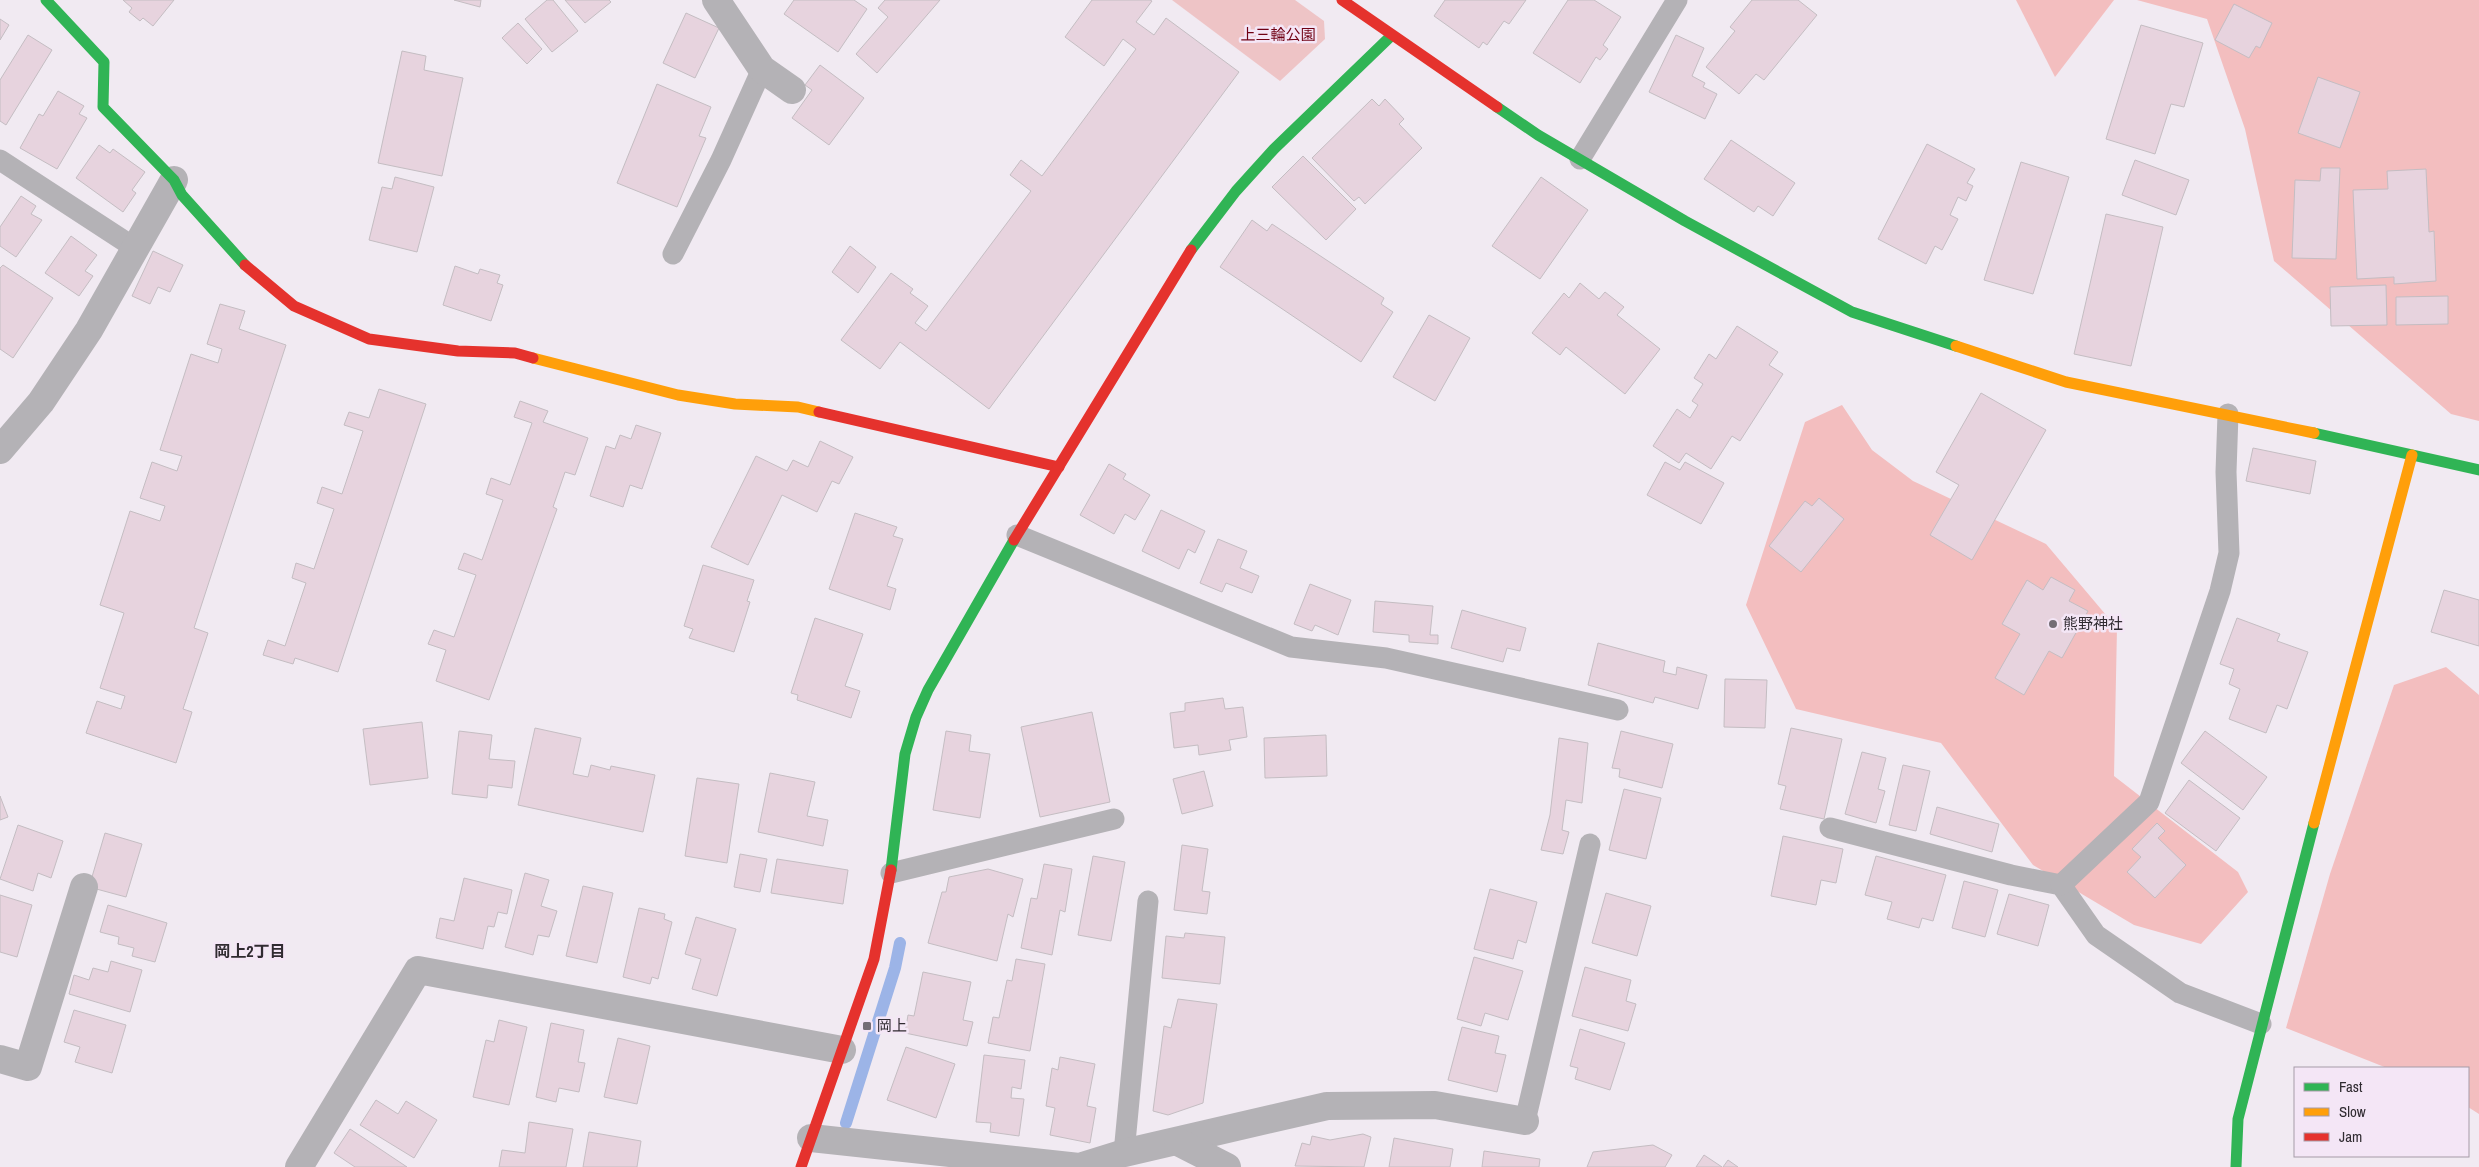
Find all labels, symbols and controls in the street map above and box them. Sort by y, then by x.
park label: 上三輪公園 [1240,24,1316,45]
place label: 熊野神社 [2063,613,2123,634]
marker: 熊野神社 [2047,618,2059,630]
district label: 岡上2丁目 [214,940,286,962]
place label: 岡上 [877,1015,907,1036]
marker: 岡上 [861,1020,873,1032]
legend [2294,1067,2469,1157]
text: Fast [2339,1076,2363,1097]
text: Slow [2339,1101,2366,1122]
text: Jam [2339,1126,2362,1147]

